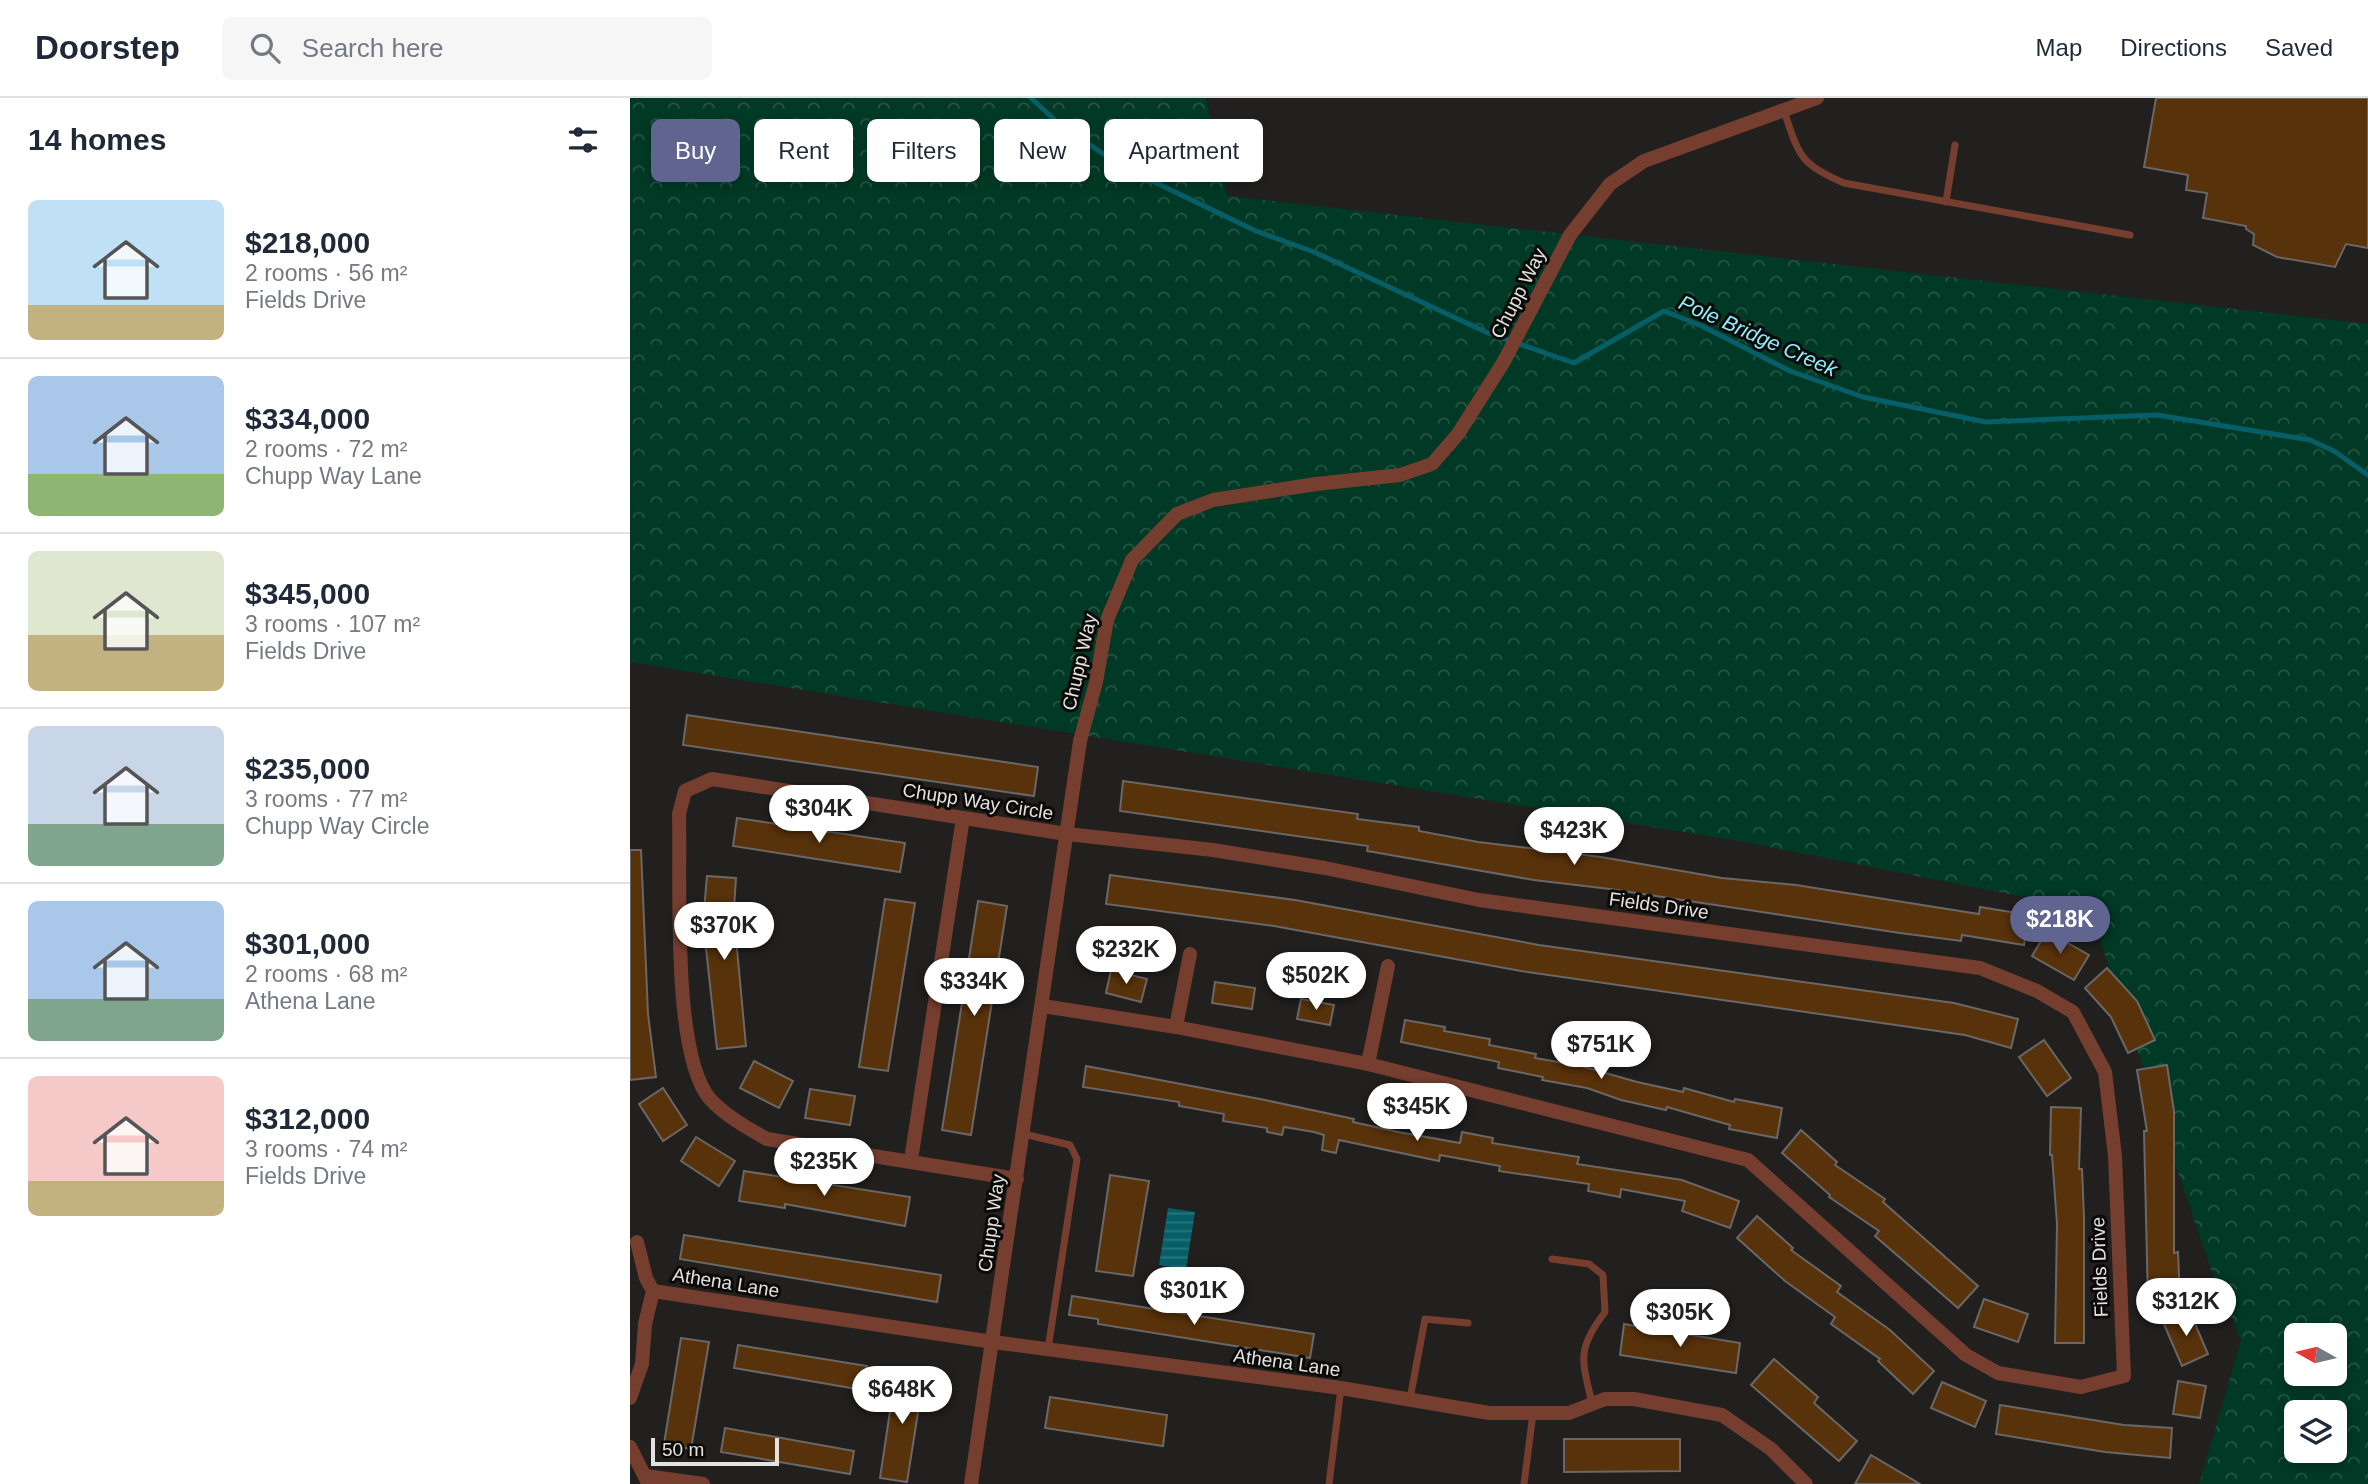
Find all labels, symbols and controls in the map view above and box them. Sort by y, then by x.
search box [222,17,712,80]
text: Doorstep [35,29,180,66]
icon: search [246,29,284,67]
text: Search here [302,33,444,63]
text: Map [2036,34,2082,61]
text: Directions [2120,34,2227,61]
text: Saved [2265,34,2333,61]
chip: Buy [651,119,740,182]
chip: Rent [754,119,853,182]
chip: Filters [867,119,980,182]
chip: New [994,119,1090,182]
chip: Apartment [1104,119,1263,182]
icon: filters [564,121,602,159]
text: 14 homes [28,123,166,156]
text: $218,000 [245,226,370,259]
icon: home [84,228,168,312]
street label: Chupp Way [1487,244,1550,342]
text: 2 rooms · 56 m² [245,260,407,286]
text: Fields Drive [245,287,366,313]
water label: Pole Bridge Creek [1676,290,1842,381]
text: $334,000 [245,402,370,435]
icon: home [84,404,168,488]
text: 2 rooms · 72 m² [245,436,407,462]
text: Chupp Way Lane [245,463,422,489]
text: $345,000 [245,577,370,610]
icon: home [84,579,168,663]
text: 3 rooms · 107 m² [245,611,420,637]
street label: Chupp Way [1058,611,1101,712]
text: Fields Drive [245,638,366,664]
text: $235,000 [245,752,370,785]
icon: home [84,754,168,838]
street label: Chupp Way Circle [901,779,1055,824]
text: 3 rooms · 77 m² [245,786,407,812]
pin: $304K [770,786,868,845]
text: $304K [785,795,853,821]
pin: $423K [1525,808,1623,867]
text: Chupp Way Circle [245,813,429,839]
text: $423K [1540,817,1608,843]
street label: Fields Drive [1608,888,1710,923]
pin: $218K [2011,896,2109,956]
pin: $370K [675,902,773,962]
text: $218K [2026,906,2094,932]
text: $370K [690,912,758,938]
pin: $232K [1077,926,1175,986]
text: $301,000 [245,927,370,960]
icon: home [84,929,168,1013]
text: $232K [1092,936,1160,962]
pin: $502K [1267,953,1365,1012]
pin: $334K [925,958,1023,1018]
text: 2 rooms · 68 m² [245,961,407,987]
text: $502K [1282,962,1350,988]
text: $334K [940,968,1008,994]
text: Athena Lane [245,988,375,1014]
pin: $751K [1552,1021,1650,1081]
text: $751K [1567,1031,1635,1057]
pin: $345K [1368,1084,1466,1143]
text: $345K [1383,1093,1451,1119]
text: $312,000 [245,1102,370,1135]
icon: home [84,1104,168,1188]
text: 3 rooms · 74 m² [245,1136,407,1162]
pin: $235K [775,1138,873,1198]
text: $235K [790,1148,858,1174]
text: Fields Drive [245,1163,366,1189]
street label: Chupp Way [974,1172,1009,1273]
street label: Fields Drive [2087,1216,2112,1317]
street label: Athena Lane [671,1264,781,1301]
pin: $301K [1145,1268,1243,1327]
text: $301K [1160,1277,1228,1303]
pin: $312K [2137,1278,2235,1338]
text: $312K [2152,1288,2220,1314]
pin: $305K [1631,1290,1729,1349]
text: $305K [1646,1299,1714,1325]
north arrow [2284,1323,2347,1386]
map controls [2284,1323,2347,1463]
street label: Athena Lane [1232,1345,1342,1380]
pin: $648K [853,1366,951,1426]
text: $648K [868,1376,936,1402]
button: layers [2284,1400,2347,1463]
scale bar [651,1435,779,1467]
text: 50 m [662,1439,704,1460]

